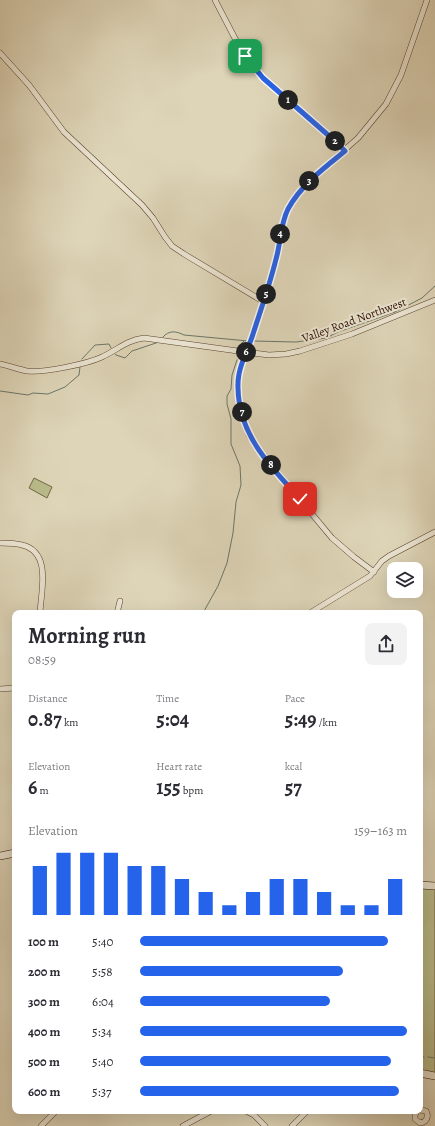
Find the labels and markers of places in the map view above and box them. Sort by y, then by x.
pin [228,39,262,73]
pin: 1 [278,90,298,110]
pin: 2 [325,131,345,151]
pin: 3 [299,171,319,191]
pin: 4 [270,224,290,244]
pin: 5 [256,284,276,304]
pin: 6 [236,342,256,362]
pin: 7 [232,402,252,422]
pin: 8 [261,455,281,475]
pin [283,482,317,516]

